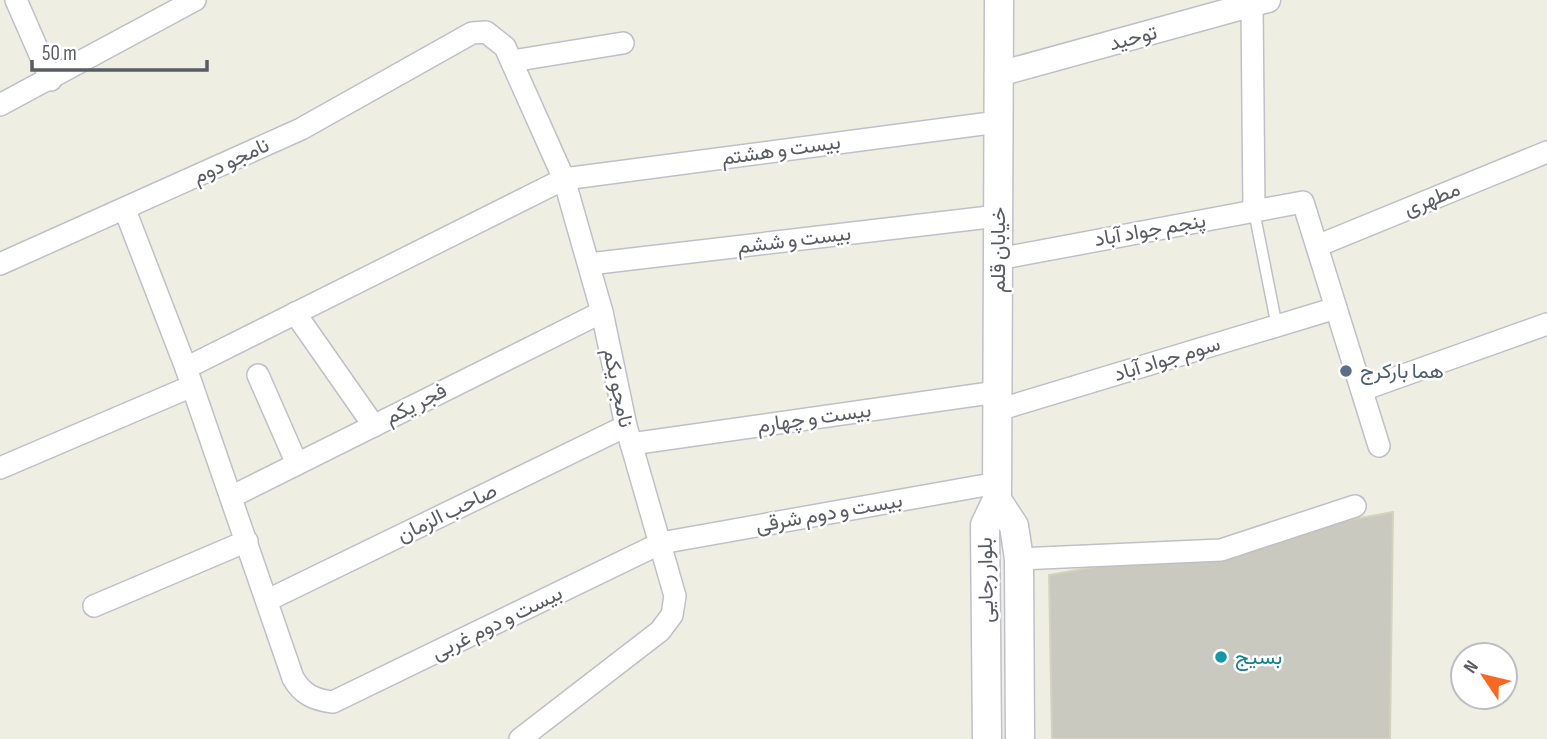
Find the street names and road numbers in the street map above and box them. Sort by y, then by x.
street label: توحید [1106,20,1160,56]
street label: بیست و هشتم [720,129,842,172]
street label: نامجو دوم [189,132,274,190]
street label: مطهری [1400,176,1464,222]
street label: خیابان قلم [986,207,1012,293]
street label: پنجم جواد آباد [1092,208,1208,253]
street label: بیست و ششم [736,221,853,260]
street label: سوم جواد آباد [1111,331,1224,388]
street label: نامجو یکم [596,346,639,430]
street label: فجر یکم [381,378,452,431]
street label: بیست و چهارم [755,398,873,439]
street label: صاحب الزمان [393,478,501,548]
street label: بیست و دوم شرقی [754,488,905,539]
street label: بلوار رجایی [973,537,999,623]
street label: بیست و دوم غربی [427,581,567,666]

